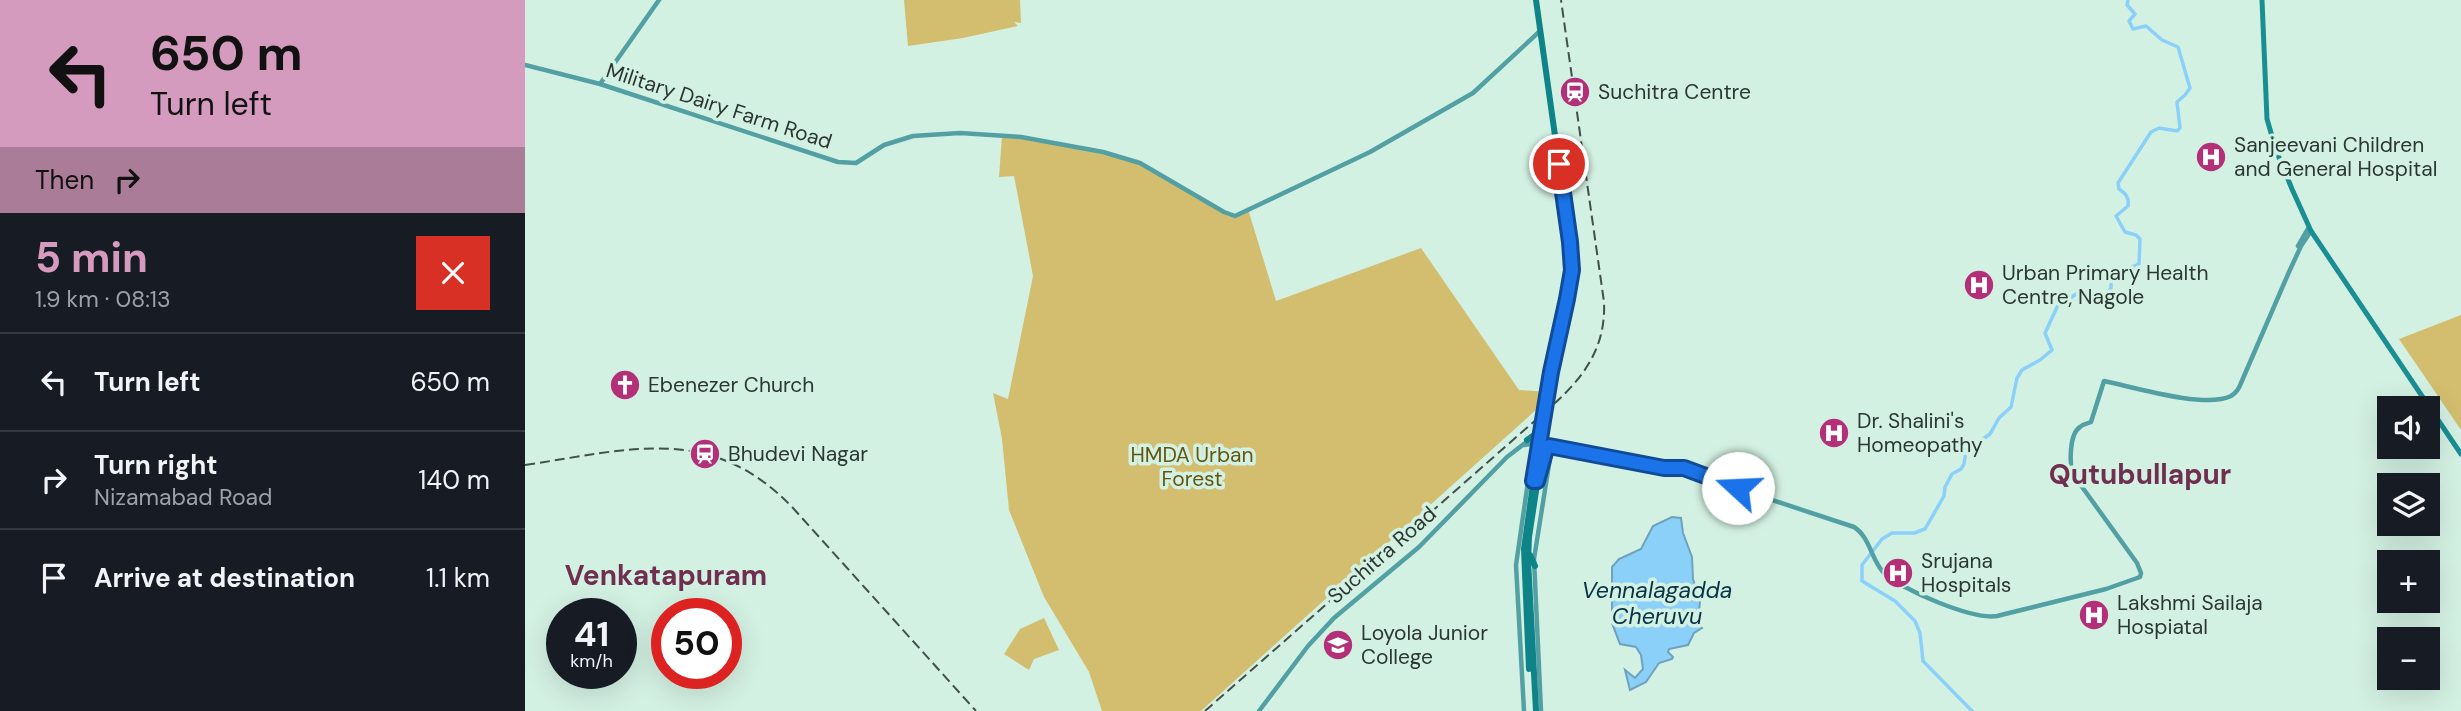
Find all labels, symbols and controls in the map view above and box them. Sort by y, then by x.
text: 650 m [150,21,303,85]
icon: left [35,28,126,119]
street label: Military Dairy Farm Road [602,56,836,156]
station icon: Suchitra Centre [1558,75,1592,109]
place label: Suchitra Centre [1598,78,1751,106]
text: Turn left [150,83,272,125]
place label: Sanjeevani Children and General Hospital [2234,131,2437,183]
pin [1529,134,1589,194]
hospital icon: Sanjeevani Children and General Hospital [2194,140,2228,174]
icon: arrive [1540,145,1578,183]
icon: right [108,161,146,199]
text: Then [35,163,94,197]
text: 5 min [35,230,148,285]
button: close [416,236,490,310]
place label: Urban Primary Health Centre, Nagole [2002,259,2209,311]
hospital icon: Urban Primary Health Centre, Nagole [1962,268,1996,302]
text: 1.9 km · 08:13 [35,284,171,314]
icon: left [35,363,73,401]
text: Turn left [94,365,201,399]
text: 650 m [410,365,490,399]
church icon: Ebenezer Church [608,368,642,402]
place label: Ebenezer Church [648,371,814,399]
map controls [2377,396,2440,690]
button: sound [2377,396,2440,459]
place label: Dr. Shalini's Homeopathy [1857,407,1983,459]
hospital icon: Dr. Shalini's Homeopathy [1817,416,1851,450]
station icon: Bhudevi Nagar [688,437,722,471]
place label: Bhudevi Nagar [728,440,868,468]
park label: HMDA Urban Forest [1130,441,1254,493]
text: Turn right [94,448,218,482]
position arrow [1701,451,1775,525]
district label: Qutubullapur [2049,456,2231,493]
icon: right [35,461,73,499]
text: 140 m [418,463,490,497]
button: layers [2377,473,2440,536]
text: Nizamabad Road [94,482,272,512]
street label: Suchitra Road [1322,500,1442,610]
place label: Srujana Hospitals [1921,547,2011,599]
button: + [2377,550,2440,613]
hospital icon: Srujana Hospitals [1881,556,1915,590]
district label: Venkatapuram [565,557,767,594]
icon: arrive [35,559,73,597]
text: Arrive at destination [94,561,355,595]
text: 1.1 km [426,561,490,595]
water label: Vennalagadda Cheruvu [1581,575,1733,631]
place label: Lakshmi Sailaja Hospiatal [2117,589,2263,641]
speed limit sign: 50 [651,598,742,689]
hospital icon: Lakshmi Sailaja Hospiatal [2077,598,2111,632]
text: 41 [574,611,609,657]
place label: Loyola Junior College [1361,619,1488,671]
button: − [2377,627,2440,690]
school or university icon: Loyola Junior College [1321,628,1355,662]
text: km/h [570,649,613,673]

